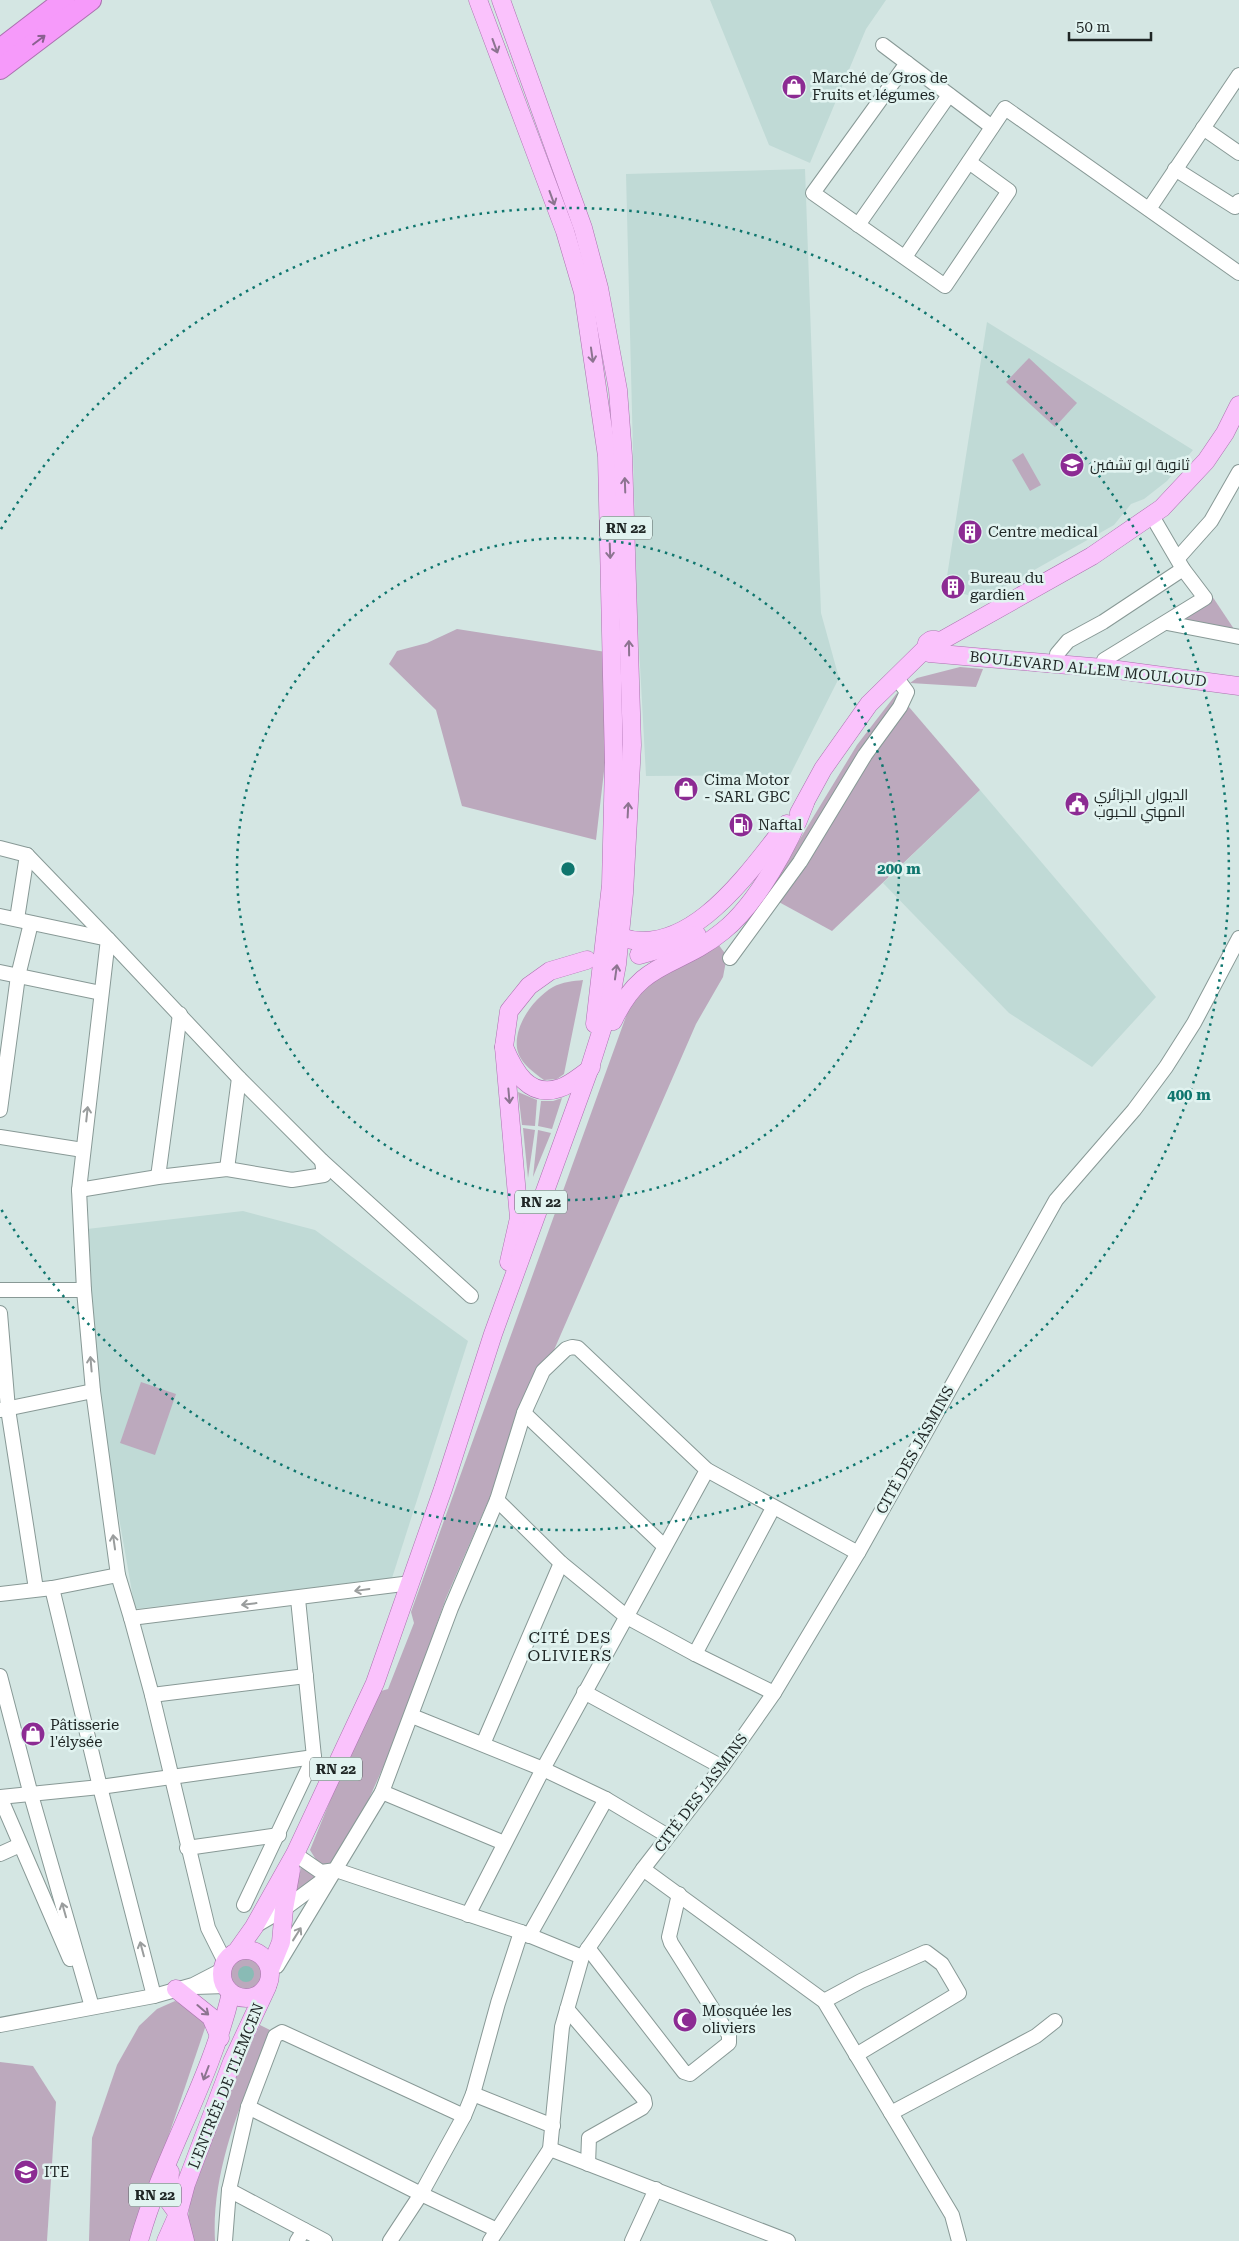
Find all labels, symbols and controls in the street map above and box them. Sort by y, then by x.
scale bar [1069,10,1152,42]
text: 50 m [1076,18,1111,36]
one-way arrow [32,35,46,45]
one-way arrow [491,38,500,53]
place label: Marché de Gros de Fruits et légumes [812,69,948,104]
shop icon: Marché de Gros de Fruits et légumes [781,74,807,100]
one-way arrow [548,190,557,205]
one-way arrow [588,346,598,362]
school or university icon: ثانوية ابو تشفين [1059,452,1085,478]
place label: ثانوية ابو تشفين [1090,456,1189,475]
one-way arrow [620,478,629,494]
road number: RN 22 [600,516,652,540]
building icon: Centre medical [957,519,983,545]
place label: Centre medical [988,523,1098,541]
one-way arrow [606,543,615,559]
place label: Bureau du gardien [970,569,1044,604]
building icon: Bureau du gardien [940,574,966,600]
one-way arrow [625,640,634,656]
street label: BOULEVARD ALLEM MOULOUD [968,648,1208,690]
place label: Cima Motor - SARL GBC [704,771,790,806]
shop icon: Cima Motor - SARL GBC [673,776,699,802]
place label: الديوان الجزائري المهني للحبوب [1094,786,1188,824]
public building icon: الديوان الجزائري المهني للحبوب [1064,791,1090,817]
one-way arrow [624,802,633,818]
fuel station icon: Naftal [728,812,754,838]
place label: Naftal [758,816,803,834]
centre of rings [559,860,577,878]
text: 200 m [877,860,921,878]
one-way arrow [611,964,621,980]
text: 400 m [1167,1086,1211,1104]
one-way arrow [504,1088,513,1104]
one-way arrow [82,1107,92,1123]
road number: RN 22 [515,1190,567,1214]
one-way arrow [86,1356,95,1372]
street label: CITÉ DES JASMINS [872,1383,958,1517]
one-way arrow [108,1534,118,1550]
one-way arrow [355,1585,371,1595]
one-way arrow [242,1599,258,1609]
district label: CITÉ DES OLIVIERS [527,1628,613,1665]
place label: Pâtisserie l'élysée [50,1716,119,1751]
shop icon: Pâtisserie l'élysée [20,1721,46,1747]
street label: CITÉ DES JASMINS [651,1730,751,1856]
road number: RN 22 [310,1758,362,1780]
one-way arrow [59,1903,69,1919]
one-way arrow [293,1927,303,1941]
one-way arrow [137,1941,146,1957]
street label: L'ENTRÉE DE TLEMCEN [184,2000,268,2172]
place label: Mosquée les oliviers [702,2002,792,2037]
one-way arrow [196,2004,209,2015]
mosque icon: Mosquée les oliviers [672,2007,698,2033]
one-way arrow [201,2064,210,2080]
school or university icon: ITE [13,2159,39,2185]
place label: ITE [44,2163,69,2181]
road number: RN 22 [129,2184,181,2206]

